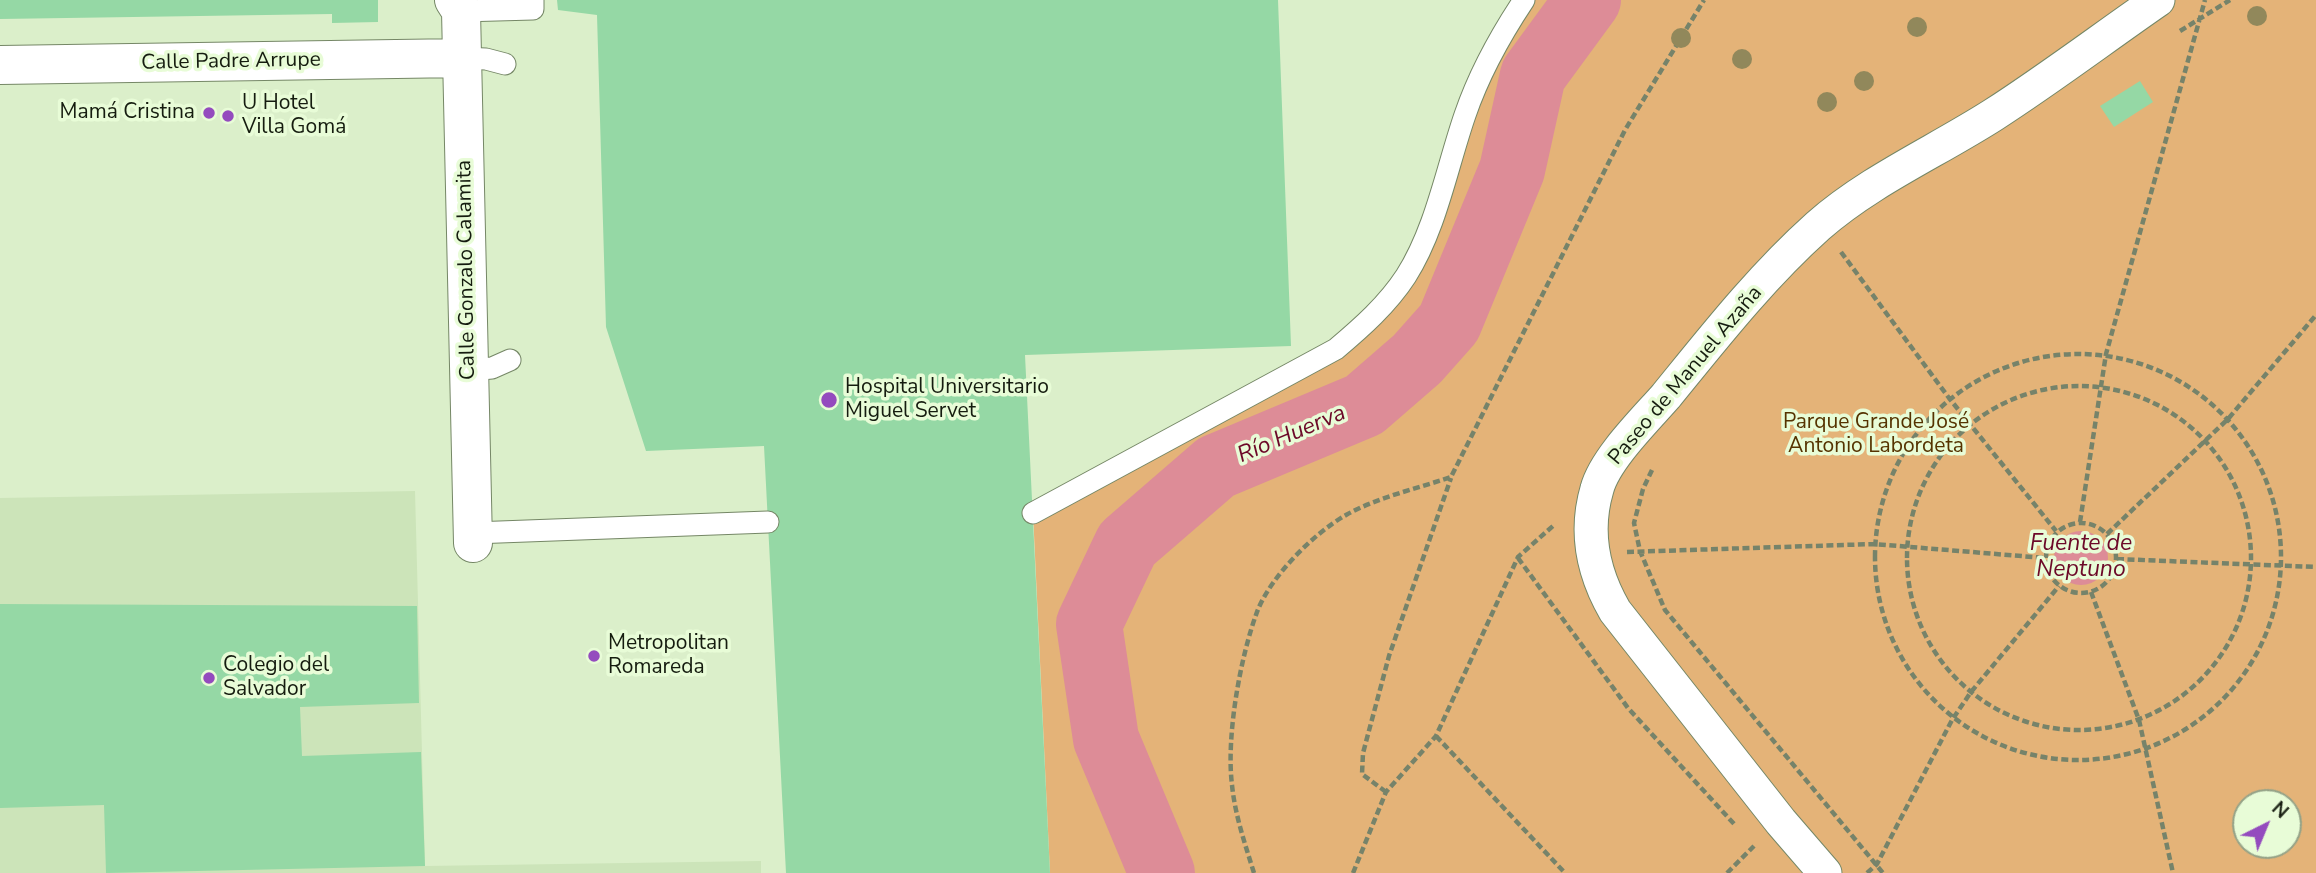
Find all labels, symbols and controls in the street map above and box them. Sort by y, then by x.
street label: Calle Padre Arrupe [141,48,321,76]
place label: U Hotel Villa Gomá [242,91,346,141]
place label: Mamá Cristina [60,100,195,126]
marker: Mamá Cristina [201,105,217,121]
marker: U Hotel Villa Gomá [220,108,236,124]
street label: Calle Gonzalo Calamita [452,160,482,380]
street label: Paseo de Manuel Azaña [1604,281,1768,471]
place label: Hospital Universitario Miguel Servet [845,375,1049,425]
marker: Hospital Universitario Miguel Servet [819,390,839,410]
water label: Río Huerva [1234,400,1350,470]
park label: Parque Grande José Antonio Labordeta [1783,410,1969,460]
water label: Fuente de Neptuno [2030,530,2132,584]
place label: Metropolitan Romareda [608,631,729,681]
marker: Metropolitan Romareda [586,648,602,664]
place label: Colegio del Salvador [223,653,329,703]
marker: Colegio del Salvador [201,670,217,686]
north arrow [2232,789,2302,859]
text: N [2266,796,2294,824]

